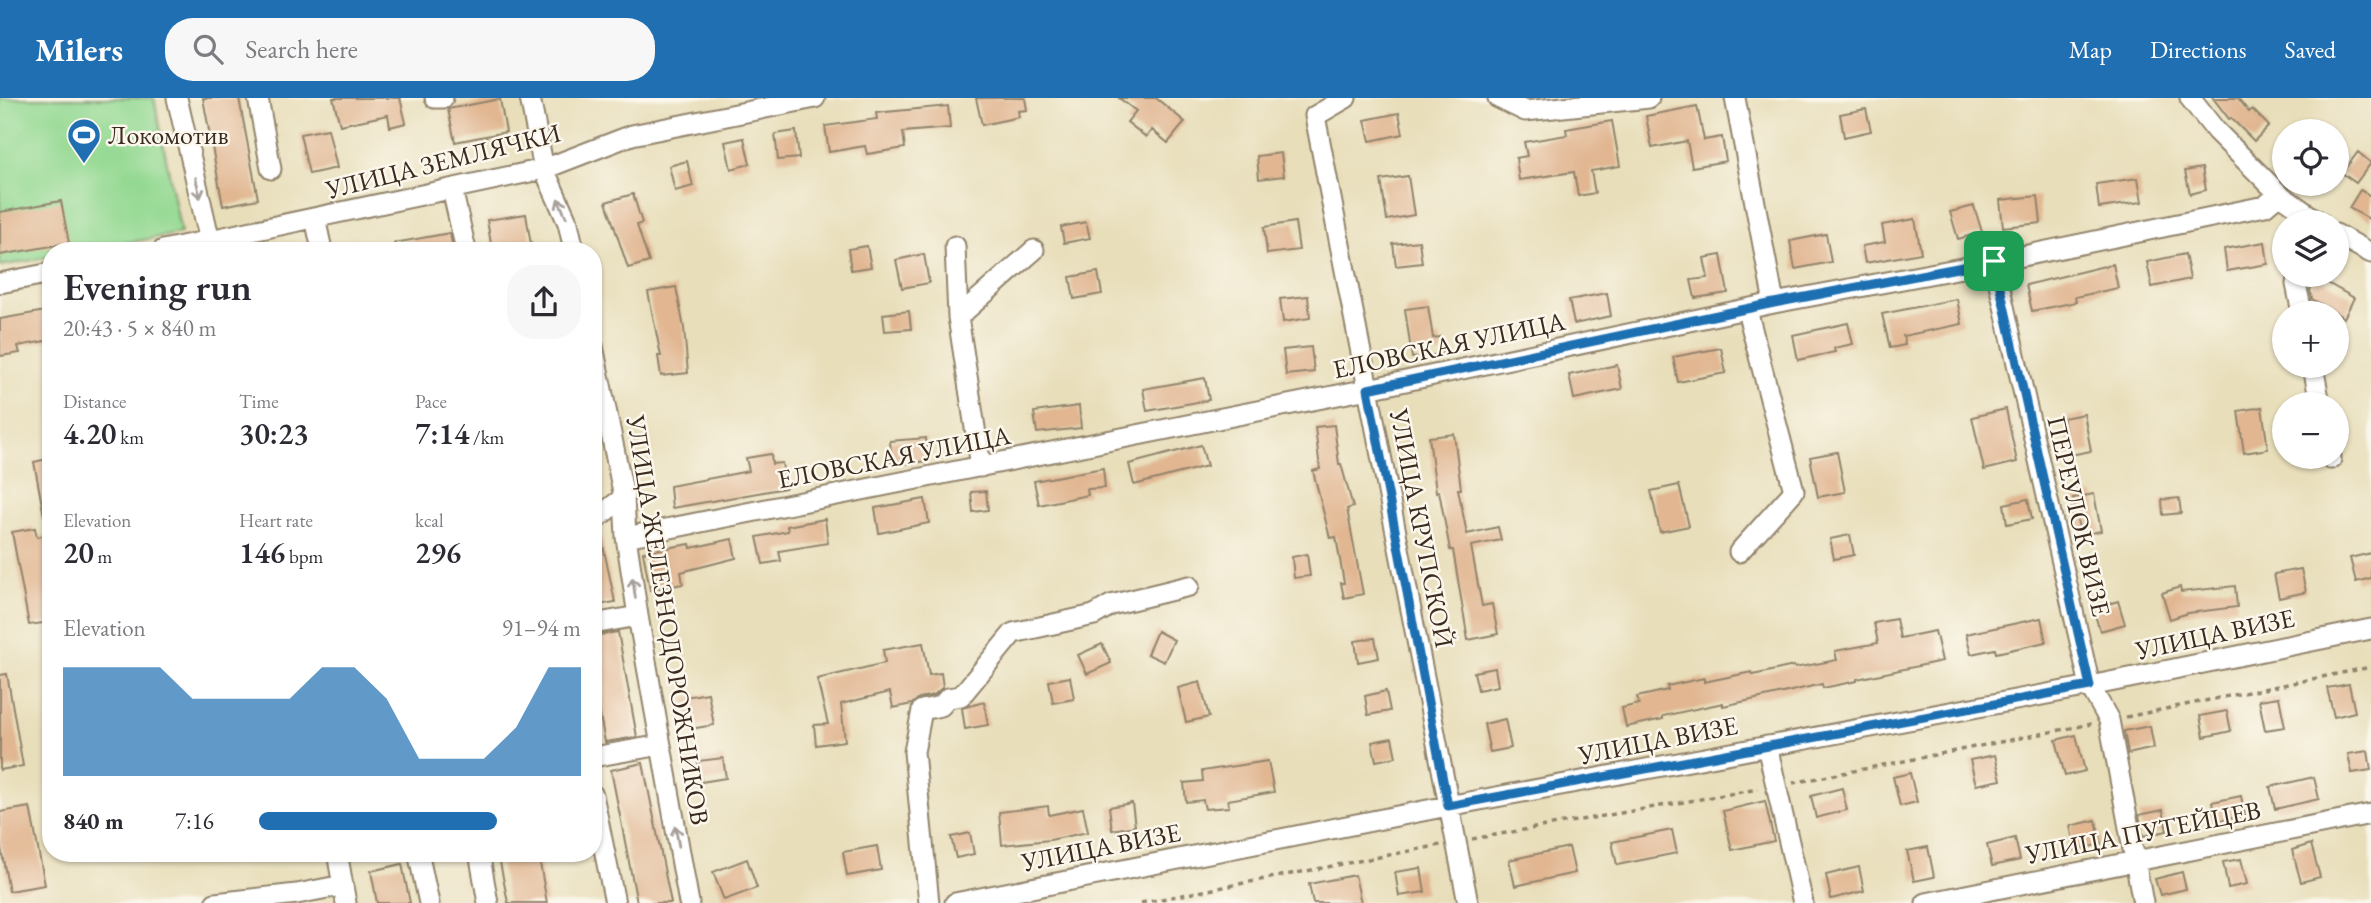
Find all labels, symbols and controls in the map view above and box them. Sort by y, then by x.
search box [165,18,655,81]
text: Milers [35,28,123,71]
icon: search [189,30,227,68]
text: Search here [245,32,358,66]
text: Map [2069,34,2112,65]
text: Directions [2150,34,2247,65]
text: Saved [2285,34,2336,65]
street label: УЛИЦА ЗЕМЛЯЧКИ [321,115,564,207]
sports icon: Локомотив [65,116,103,165]
place label: Локомотив [108,118,228,152]
map controls [2272,119,2349,469]
button: locate [2272,119,2349,196]
one-way arrow [192,176,206,199]
one-way arrow [555,198,568,220]
button: layers [2272,210,2349,287]
pin [1964,231,2024,291]
icon: arrive [1975,242,2013,280]
text: Evening run [63,262,252,311]
button: share [507,265,581,339]
button: + [2272,301,2349,378]
street label: ЕЛОВСКАЯ УЛИЦА [1330,304,1569,386]
text: 20:43 · 5 × 840 m [63,313,216,343]
text: Distance [63,389,126,414]
text: Time [239,389,279,414]
text: Pace [415,389,447,414]
button: − [2272,392,2349,469]
street label: УЛИЦА КРУПСКОЙ [1382,405,1462,650]
street label: УЛИЦА ЖЕЛЕЗНОДОРОЖНИКОВ [619,412,717,827]
street label: ПЕРЕУЛОК ВИЗЕ [2039,412,2119,620]
text: 4.20 [63,414,116,453]
text: 30:23 [239,414,309,453]
text: 7:14 [415,414,469,453]
street label: ЕЛОВСКАЯ УЛИЦА [775,418,1014,496]
text: km [116,425,144,450]
text: /km [469,425,504,450]
text: Elevation [63,508,131,533]
text: Heart rate [239,508,313,533]
text: kcal [415,508,444,533]
text: 20 [63,533,94,572]
text: 146 [239,533,285,572]
text: 296 [415,533,461,572]
text: m [94,544,112,569]
text: bpm [285,544,323,569]
one-way arrow [627,577,640,600]
street label: УЛИЦА ВИЗЕ [2131,601,2298,668]
text: Elevation [63,613,146,643]
text: 91–94 m [502,613,581,643]
street label: УЛИЦА ВИЗЕ [1574,708,1741,772]
street label: УЛИЦА ПУТЕЙЦЕВ [2022,793,2263,872]
text: 840 m [63,806,124,836]
text: 7:16 [175,806,214,836]
street label: УЛИЦА ВИЗЕ [1017,815,1184,879]
one-way arrow [670,825,683,848]

